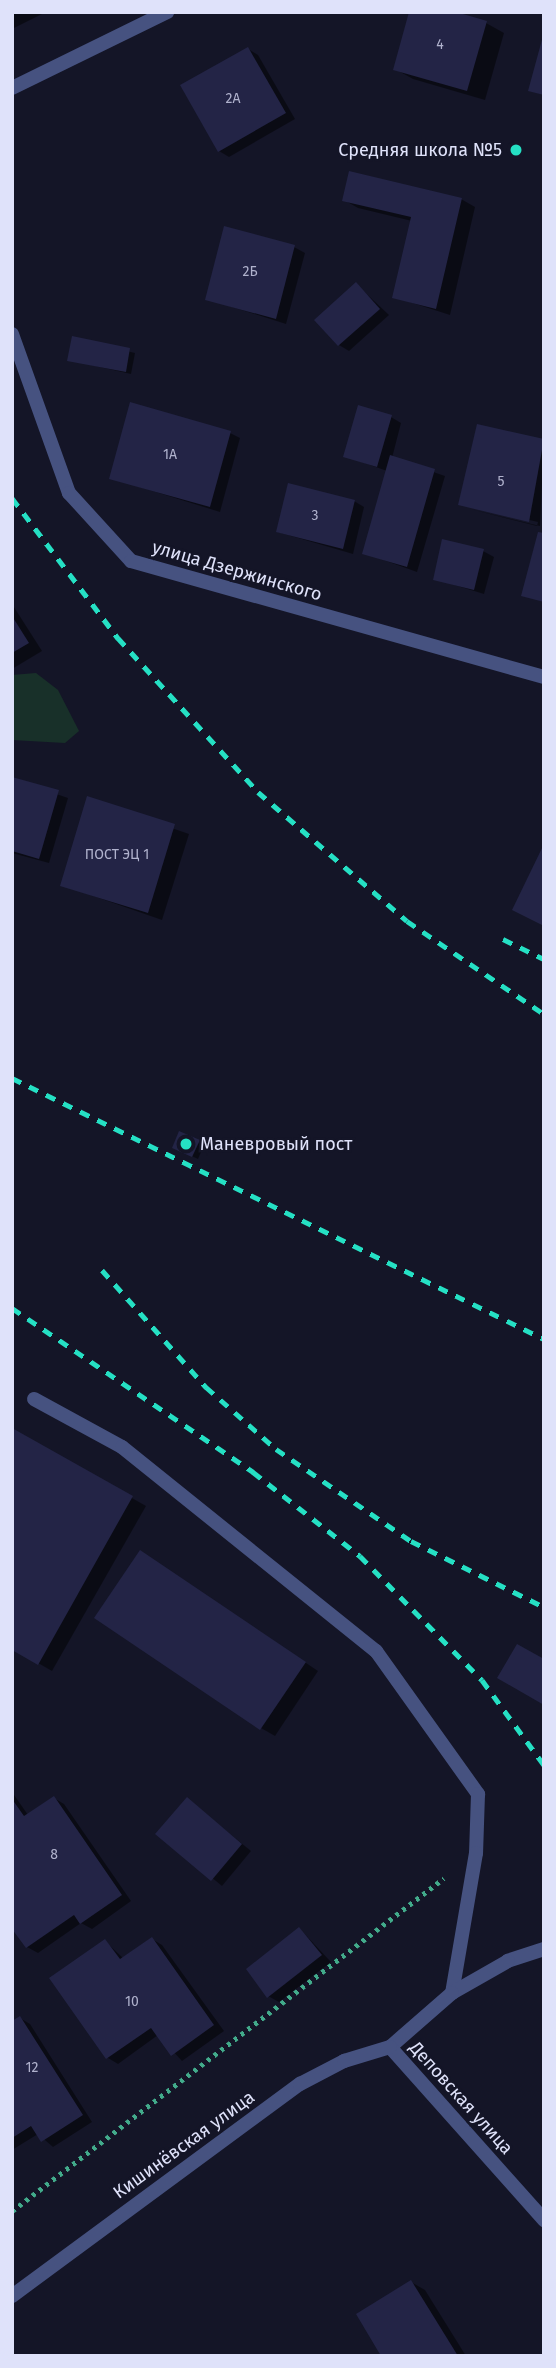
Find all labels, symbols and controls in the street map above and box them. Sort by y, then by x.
house number: 4 [436,37,444,53]
house number: 2А [226,91,240,107]
place label: Средняя школа №5 [338,139,502,161]
marker: Средняя школа №5 [508,142,524,158]
house number: 2Б [242,264,258,280]
house number: 1А [163,447,177,463]
house number: 5 [497,474,505,490]
house number: 3 [312,508,318,524]
street label: улица Дзержинского [150,536,324,606]
house number: ПОСТ ЭЦ 1 [85,847,149,863]
place label: Маневровый пост [200,1133,352,1155]
marker: Маневровый пост [178,1136,194,1152]
house number: 8 [50,1847,58,1863]
house number: 10 [125,1994,139,2010]
street label: Деповская улица [405,2037,517,2159]
house number: 12 [26,2060,38,2076]
street label: Кишинёвская улица [109,2086,259,2204]

